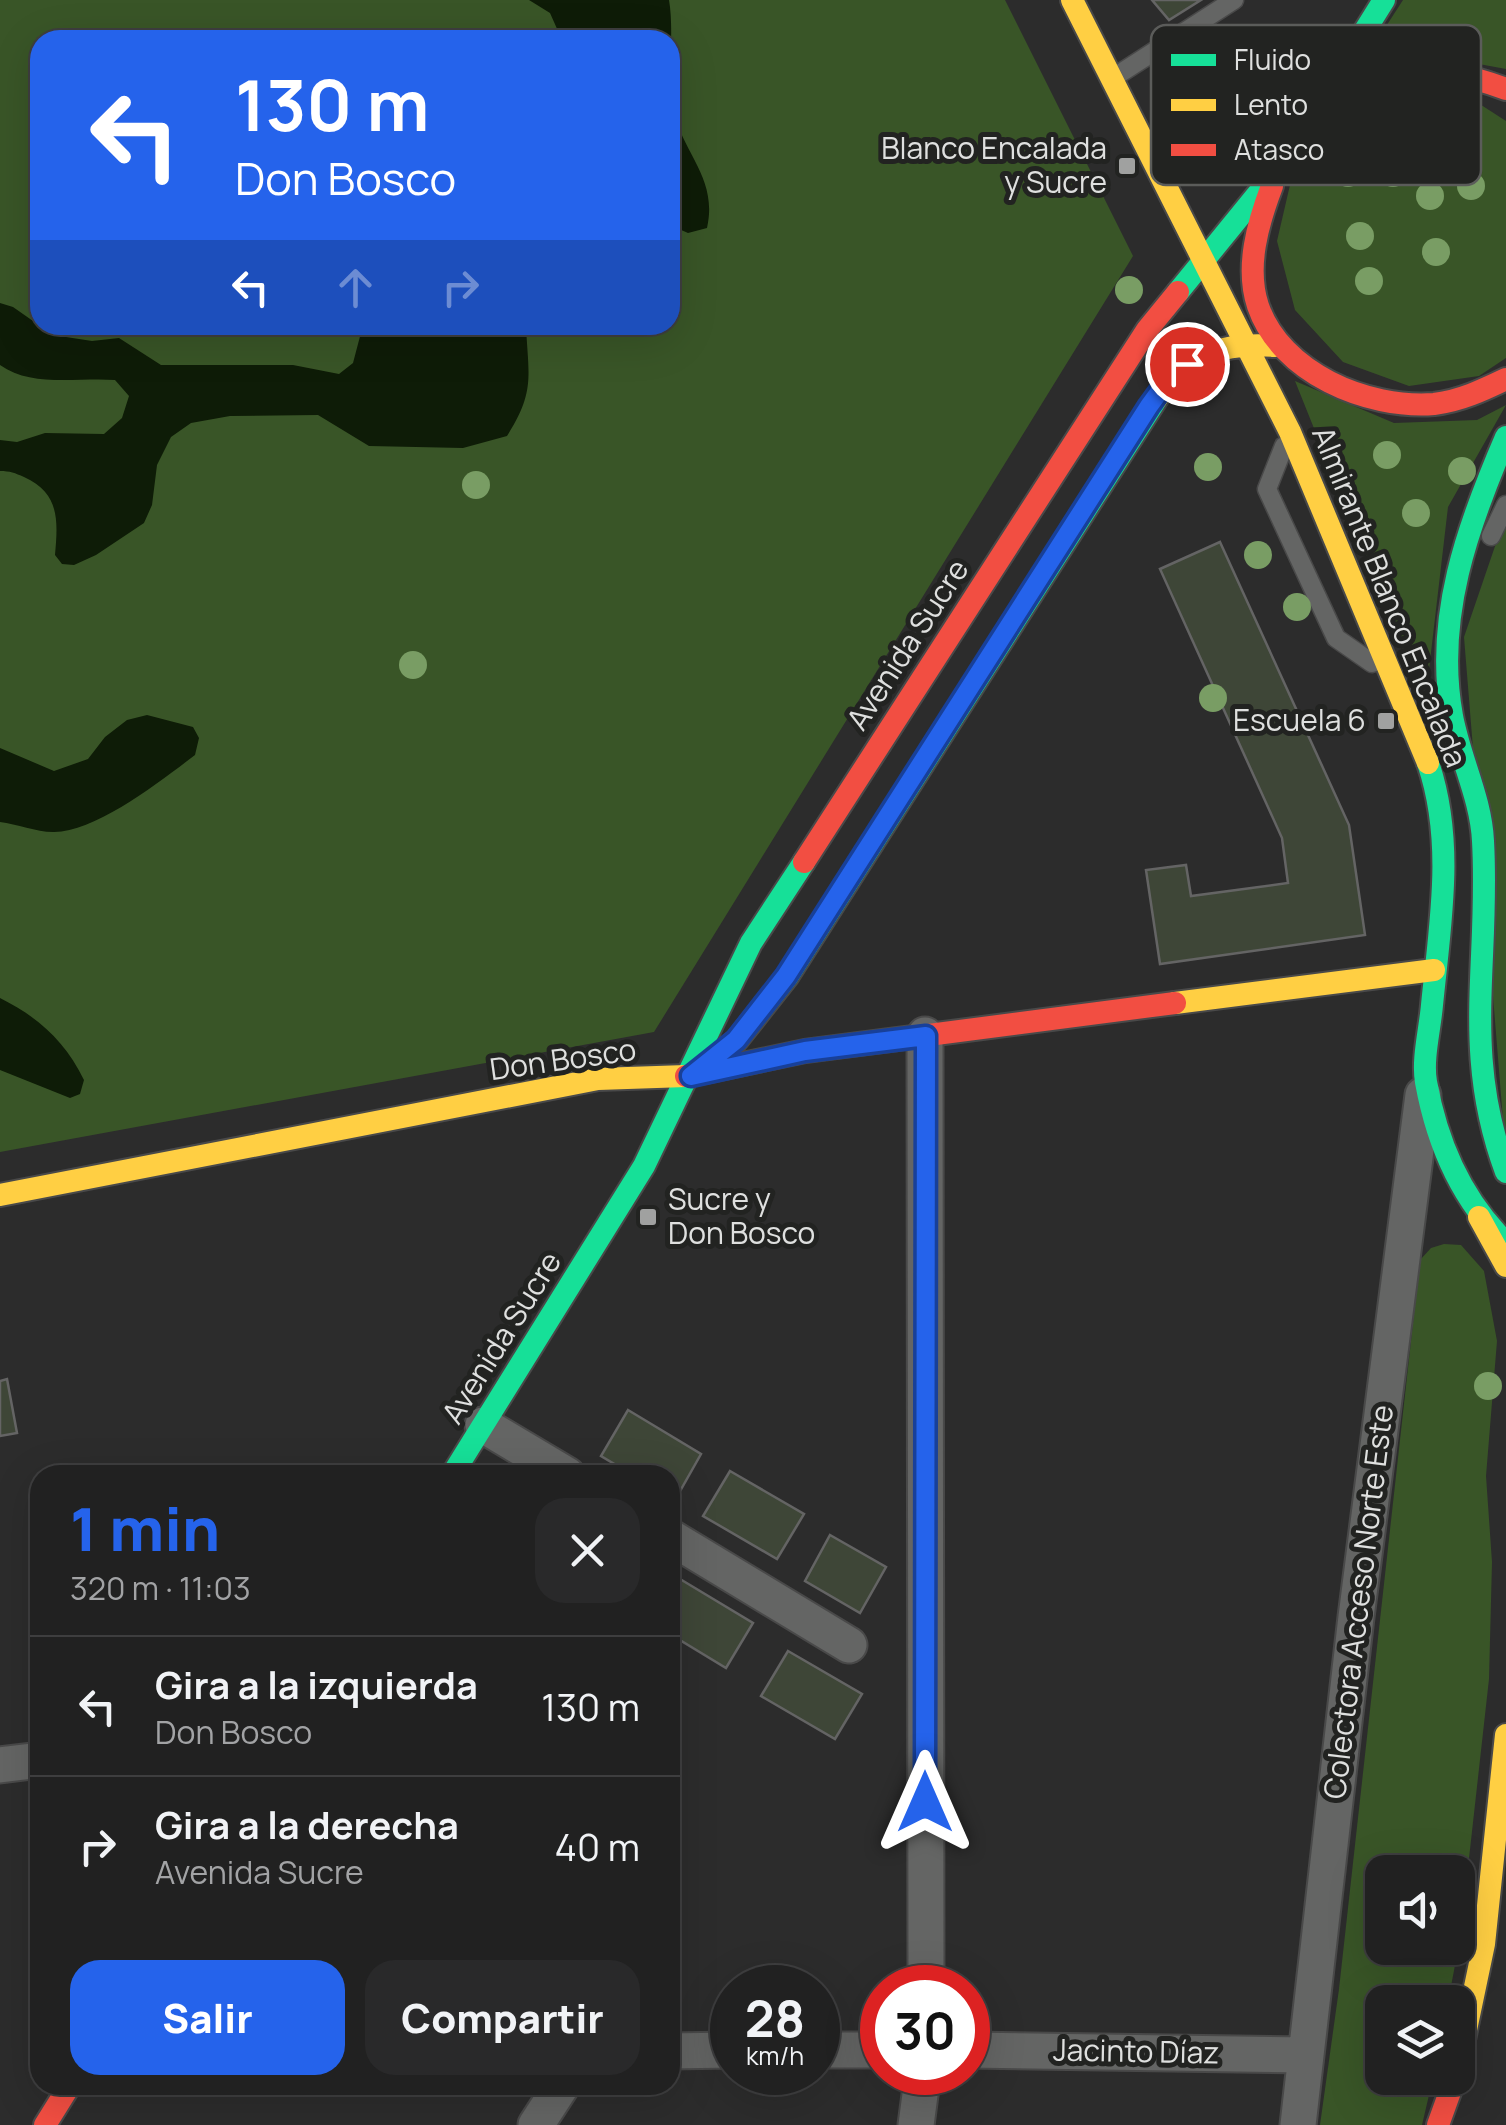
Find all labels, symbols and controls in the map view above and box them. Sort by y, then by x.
legend [1151,25,1481,185]
text: Fluido [1234,40,1311,78]
text: 130 m [235,56,429,152]
icon: left [70,70,200,200]
text: Lento [1234,85,1308,123]
place label: Blanco Encalada y Sucre [881,127,1107,202]
text: Atasco [1234,130,1324,168]
text: Don Bosco [235,147,456,209]
marker: Blanco Encalada y Sucre [1116,155,1138,177]
icon: left [223,260,278,315]
icon: ahead [328,260,383,315]
icon: right [433,260,488,315]
pin [1145,322,1230,407]
icon: arrive [1160,337,1215,392]
street label: Almirante Blanco Encalada [1303,420,1478,773]
street label: Avenida Sucre [836,551,977,737]
place label: Escuela 6 [1233,699,1366,740]
marker: Escuela 6 [1375,710,1397,732]
street label: Don Bosco [487,1028,639,1089]
place label: Sucre y Don Bosco [668,1178,815,1253]
marker: Sucre y Don Bosco [637,1206,659,1228]
street label: Avenida Sucre [431,1243,570,1431]
street label: Colectora Acceso Norte Este [1313,1403,1402,1801]
text: 1 min [70,1487,220,1569]
button: close [535,1498,640,1603]
text: 320 m · 11:03 [70,1566,251,1610]
text: Gira a la izquierda [155,1658,478,1710]
icon: left [70,1679,125,1734]
text: 130 m [541,1680,640,1732]
text: Don Bosco [155,1710,312,1754]
position arrow [873,1750,977,1854]
text: Gira a la derecha [155,1798,459,1850]
icon: right [70,1819,125,1874]
text: 40 m [555,1820,640,1872]
text: Avenida Sucre [155,1850,364,1894]
map controls [1365,1855,1475,2095]
button: sound [1365,1855,1475,1965]
button: Salir [70,1960,345,2075]
button: Compartir [365,1960,640,2075]
speed limit sign: 30 [860,1965,990,2095]
text: 28 [745,1984,805,2052]
button: layers [1365,1985,1475,2095]
street label: Jacinto Díaz [1052,2029,1220,2072]
text: km/h [746,2038,804,2073]

